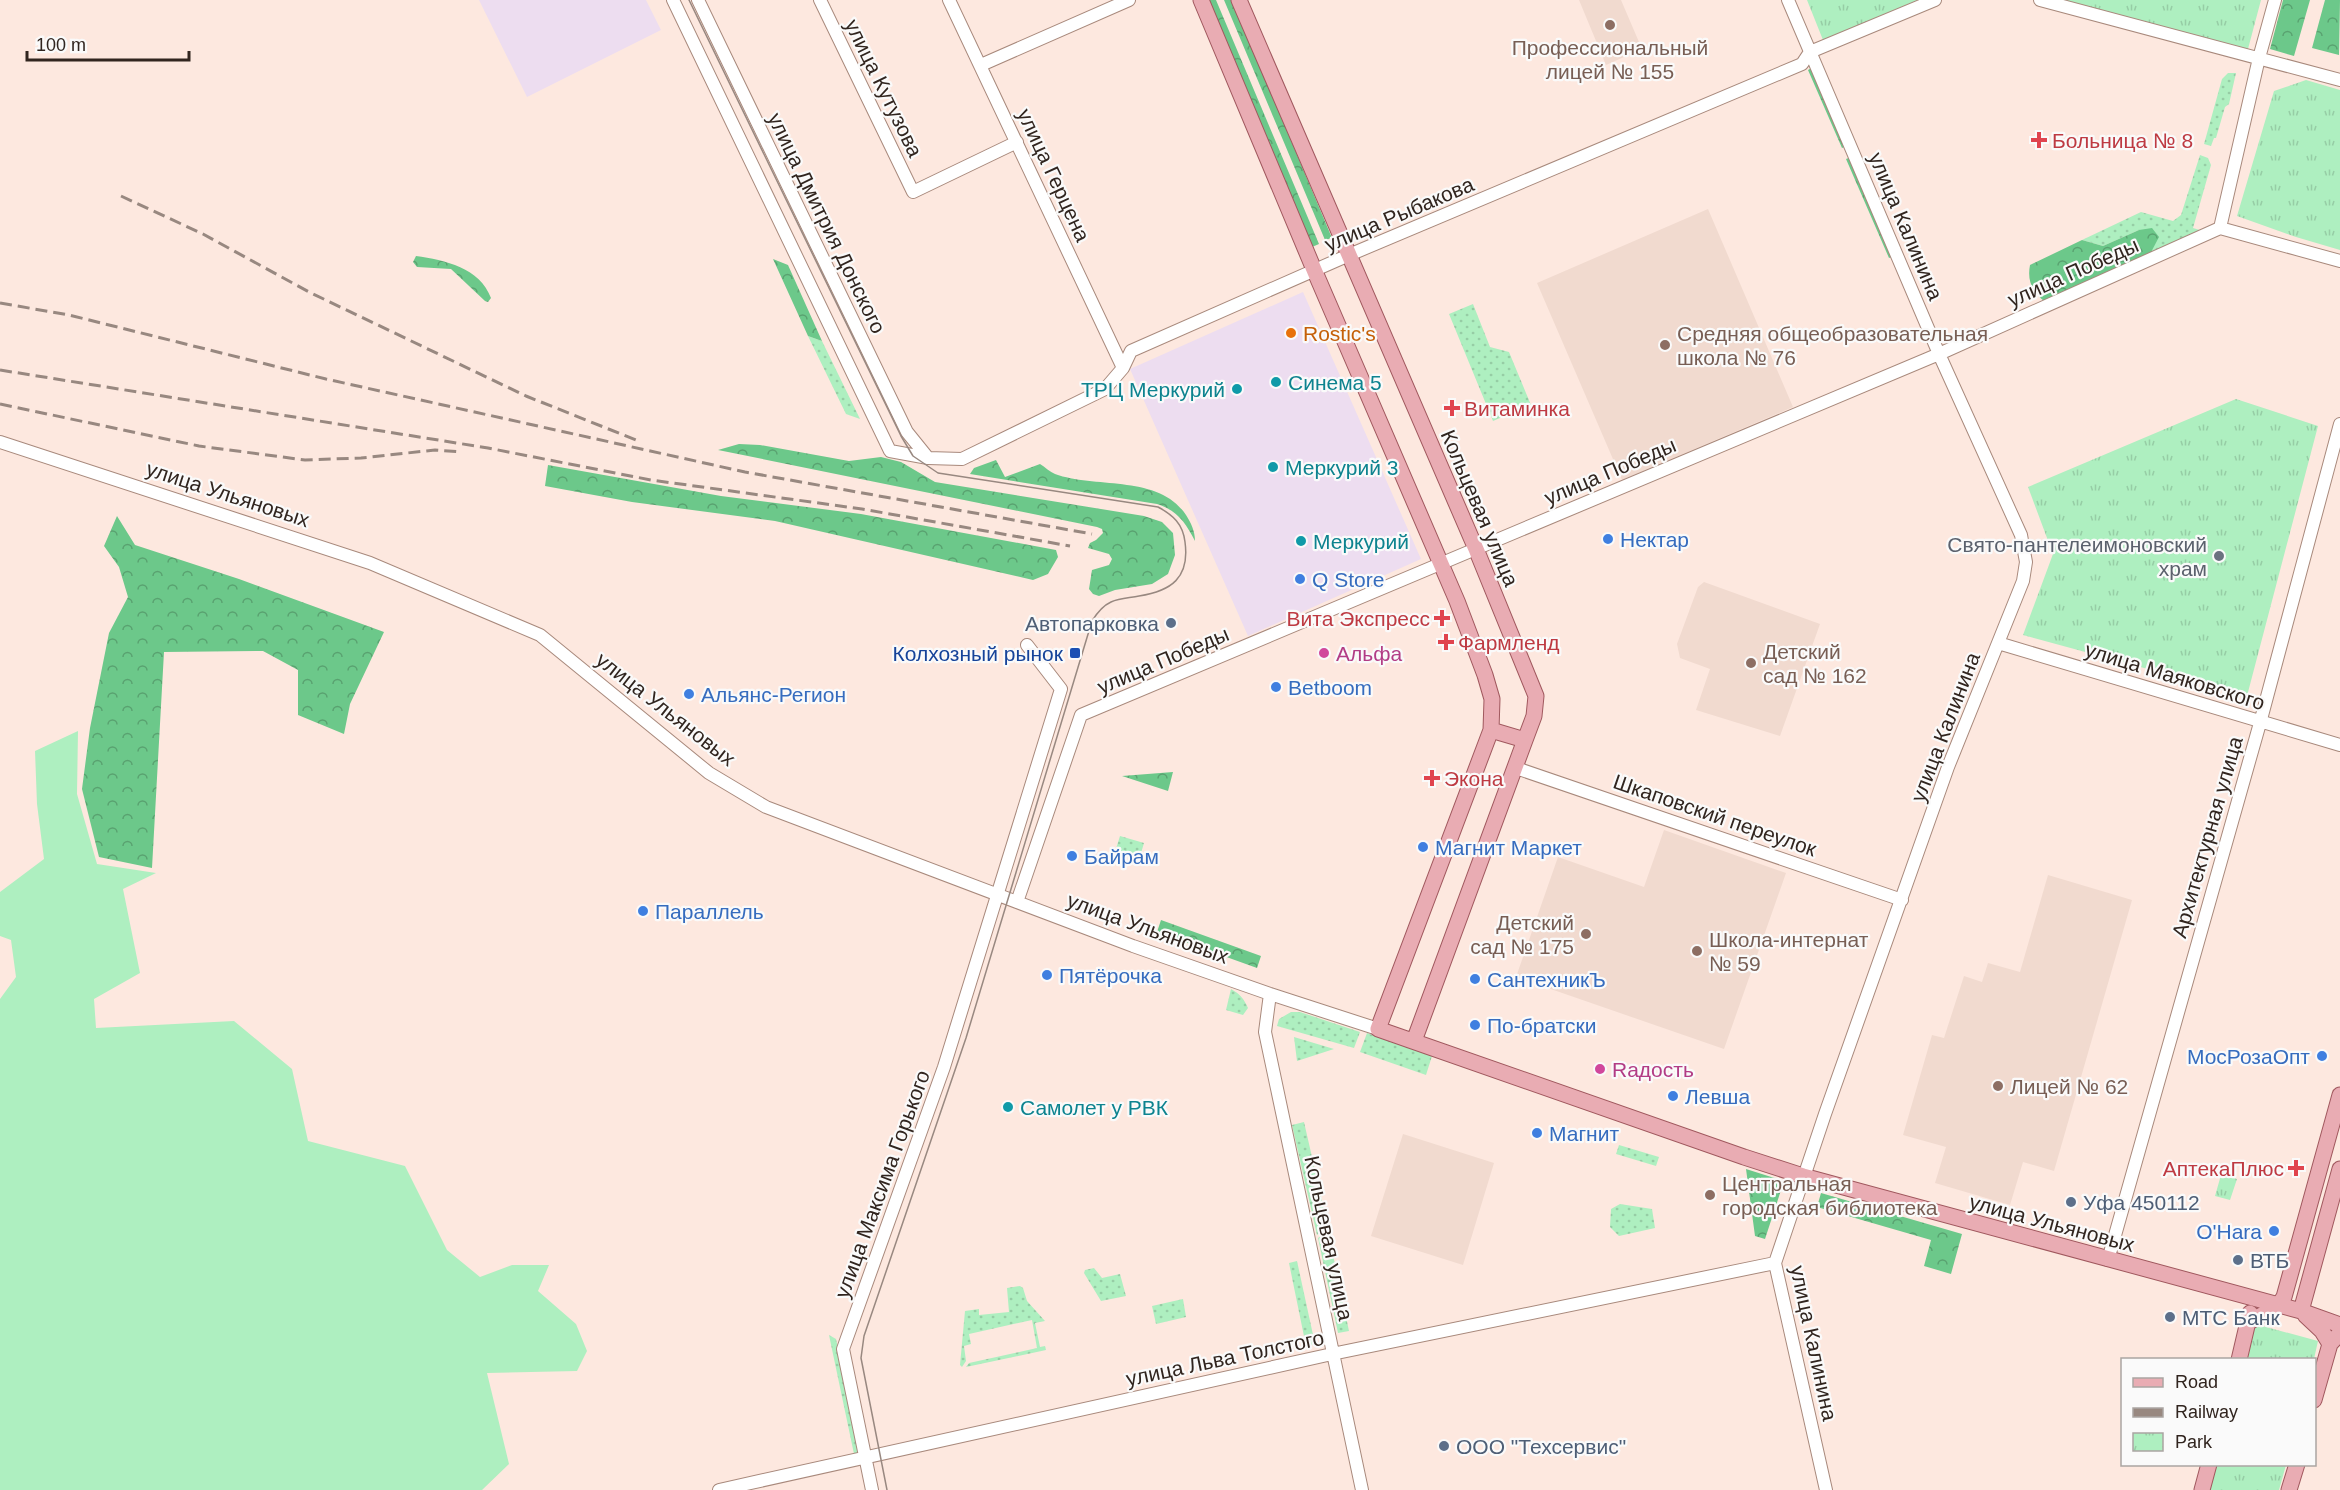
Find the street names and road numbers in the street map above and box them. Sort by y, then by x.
street label: улица Кутузова [841,15,927,161]
street label: улица Герцена [1013,105,1095,245]
street label: улица Дмитрия Донского [764,109,890,337]
street label: улица Калинина [1865,149,1948,304]
street label: улица Рыбакова [1321,172,1477,256]
street label: улица Победы [2004,233,2142,311]
street label: Кольцевая улица [1437,426,1523,590]
street label: улица Победы [1541,433,1679,509]
street label: улица Ульяновых [144,457,313,531]
street label: улица Победы [1094,622,1232,698]
street label: улица Маяковского [2082,638,2268,714]
street label: улица Ульяновых [592,648,740,771]
street label: улица Калинина [1906,649,1984,805]
street label: Архитектурная улица [2167,733,2247,940]
street label: Шкаповский переулок [1611,769,1820,861]
street label: улица Ульяновых [1064,888,1232,968]
street label: улица Максима Горького [830,1067,934,1301]
street label: Кольцевая улица [1300,1154,1358,1323]
street label: улица Ульяновых [1967,1190,2138,1256]
street label: улица Калинина [1786,1263,1842,1423]
street label: улица Льва Толстого [1124,1326,1326,1390]

